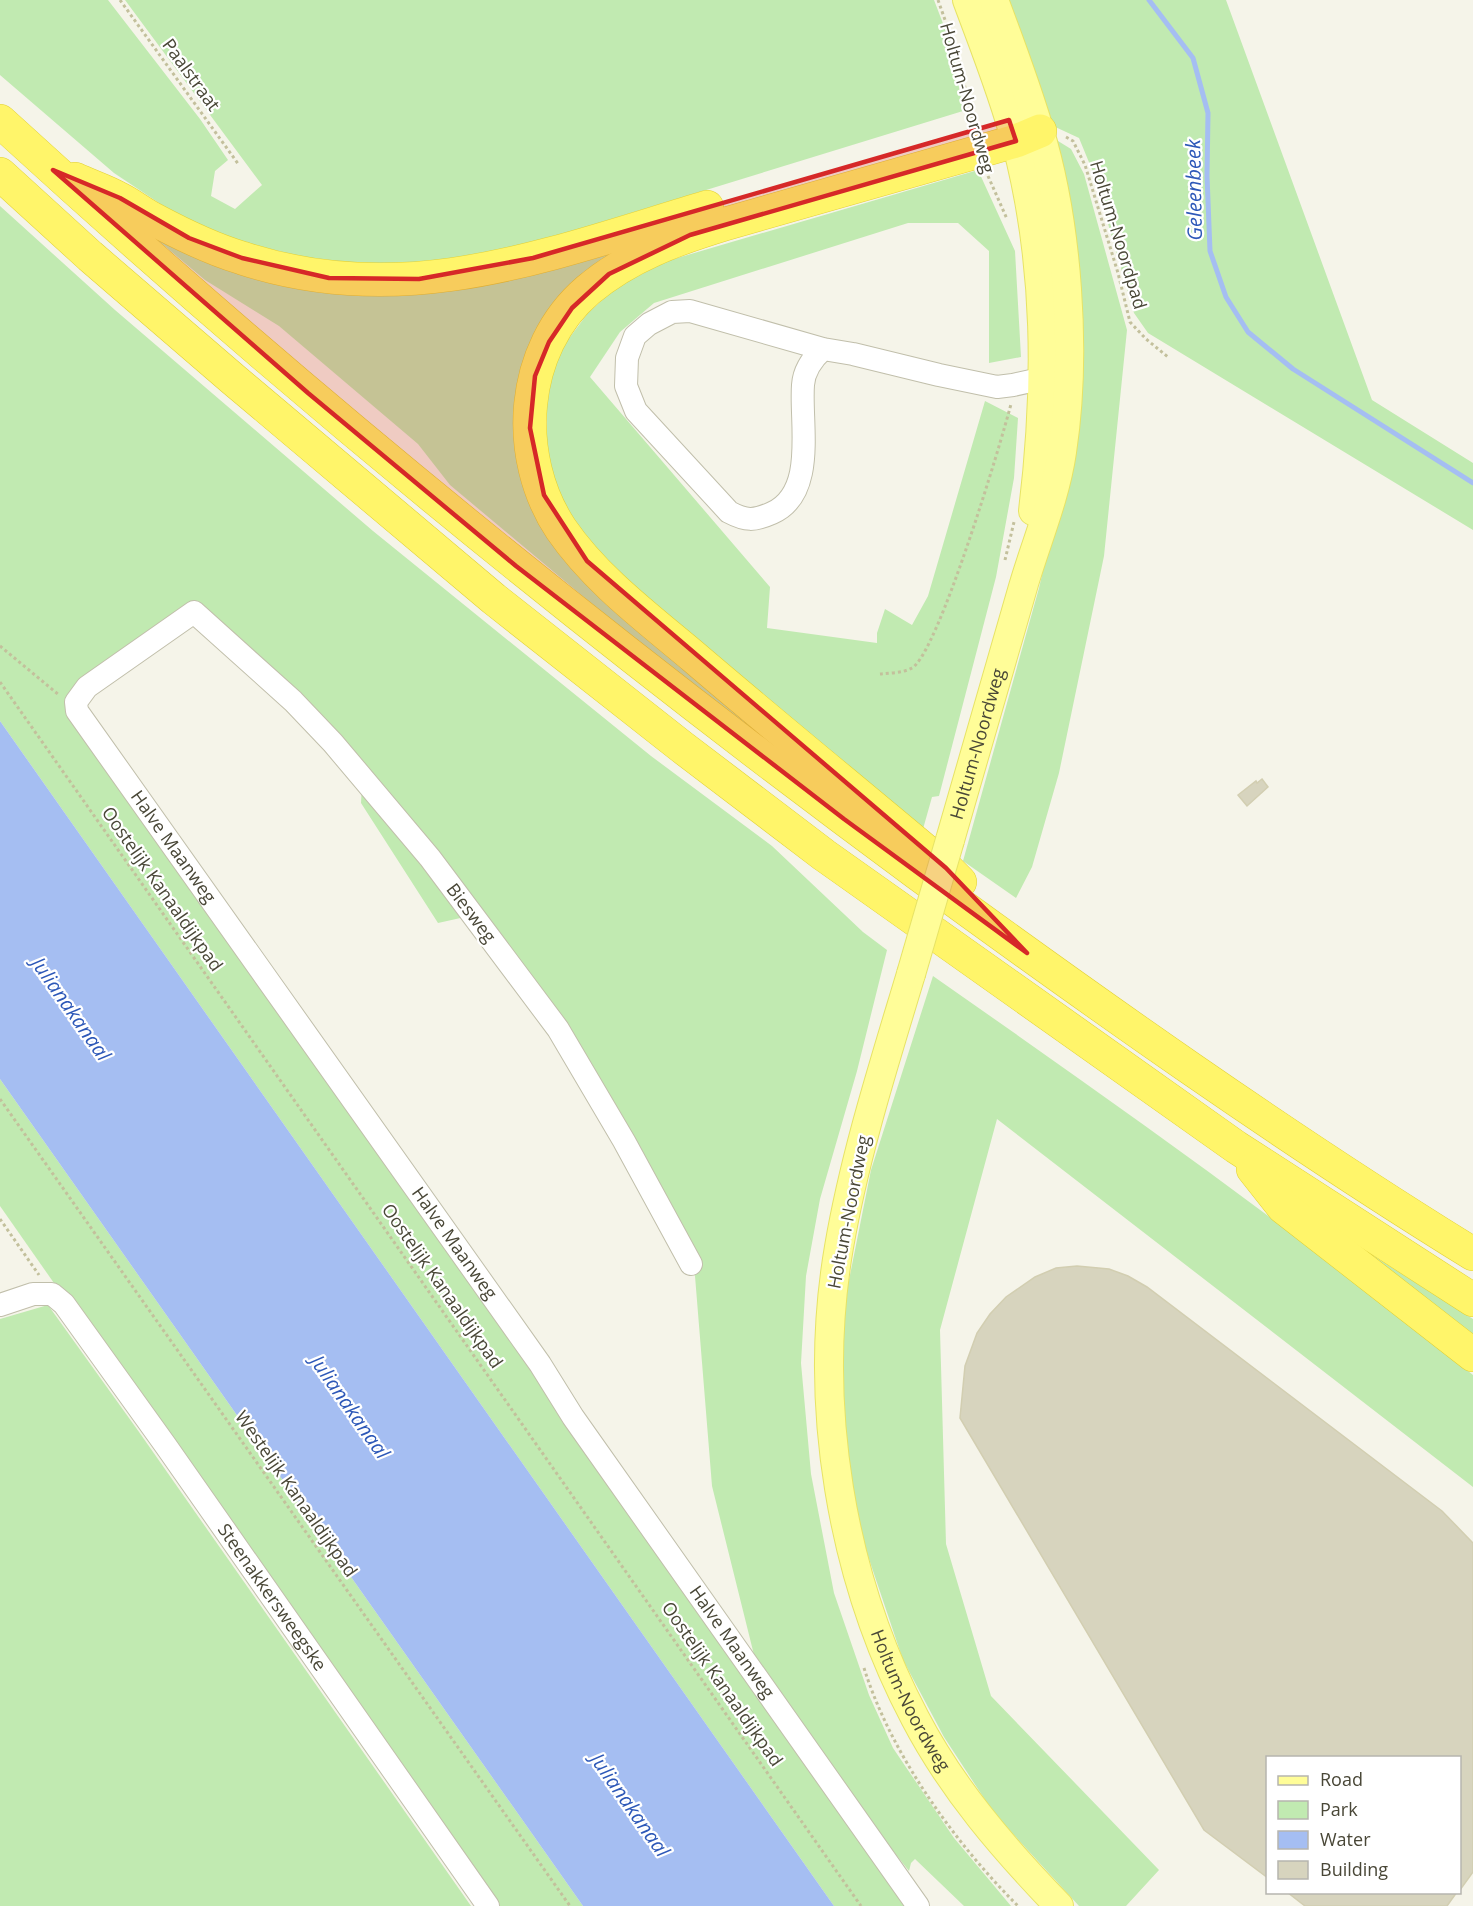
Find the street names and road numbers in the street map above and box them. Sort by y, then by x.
street label: Holtum-Noordweg [935,19,1001,176]
street label: Paalstraat [157,33,226,116]
street label: Holtum-Noordpad [1085,157,1153,312]
street label: Holtum-Noordweg [944,665,1010,822]
street label: Halve Maanweg [126,785,222,907]
street label: Oostelijk Kanaaldijkpad [97,801,229,976]
street label: Biesweg [442,878,502,947]
street label: Holtum-Noordweg [821,1133,875,1291]
street label: Halve Maanweg [407,1182,503,1304]
street label: Oostelijk Kanaaldijkpad [377,1198,509,1373]
street label: Westelijk Kanaaldijkpad [230,1406,363,1581]
street label: Steenakkersweegske [213,1518,333,1675]
street label: Halve Maanweg [685,1580,781,1703]
street label: Oostelijk Kanaaldijkpad [657,1596,789,1771]
street label: Holtum-Noordweg [866,1626,957,1776]

